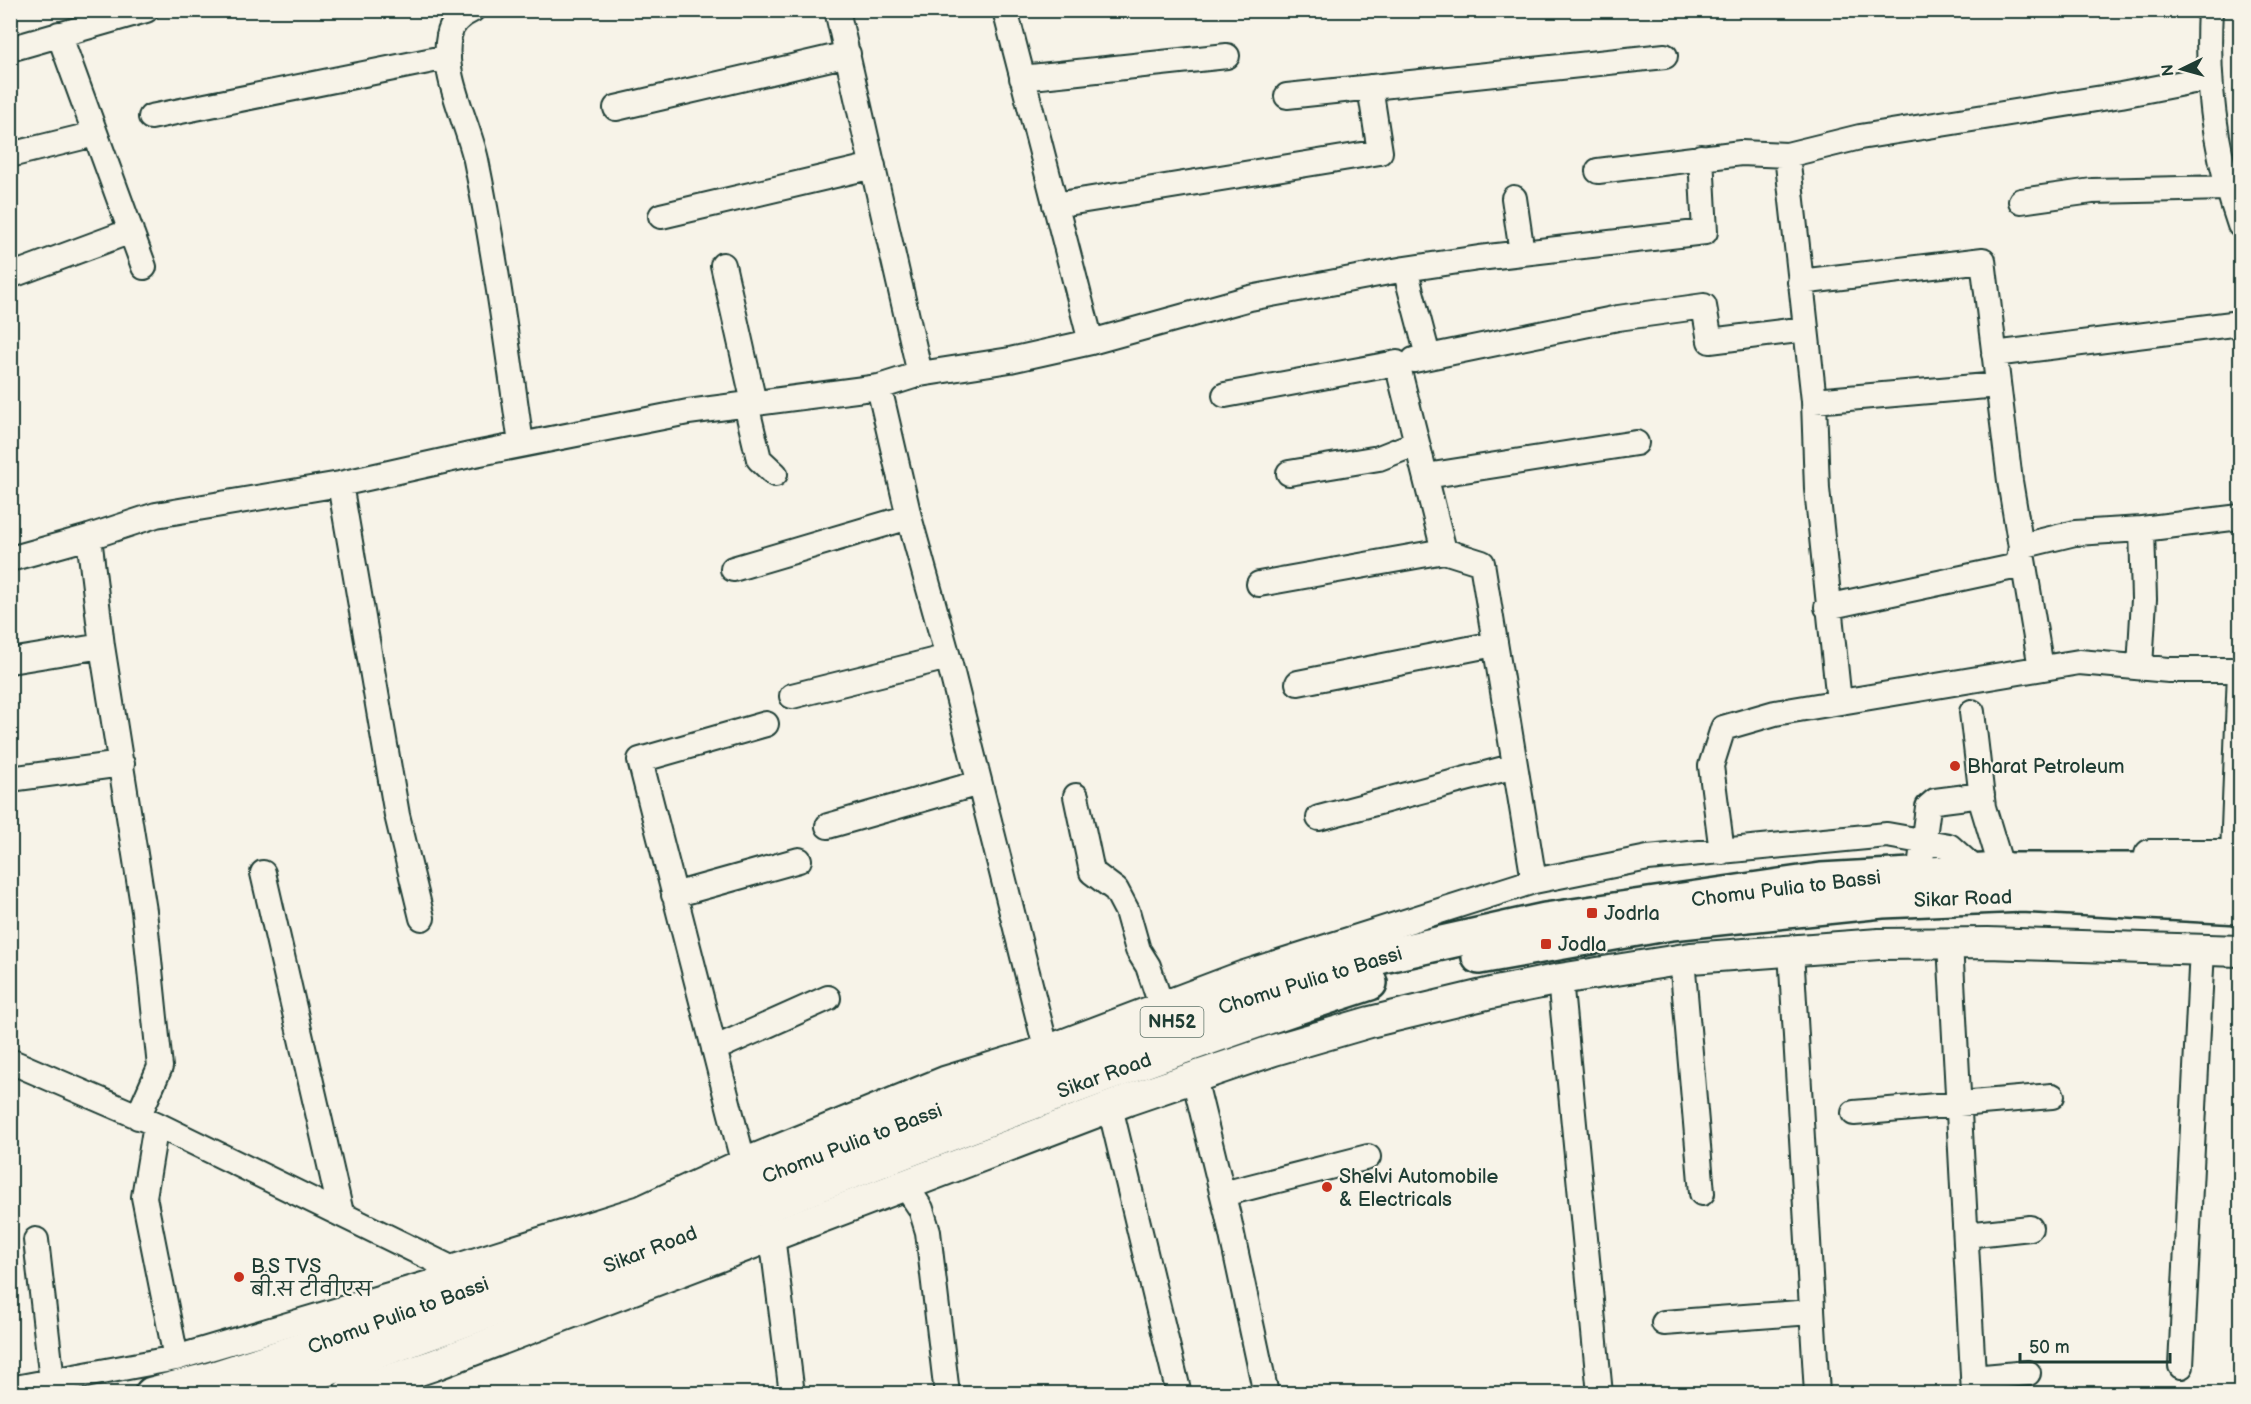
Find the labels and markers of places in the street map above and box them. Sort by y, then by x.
place label: Bharat Petroleum [1967,755,2125,779]
marker: Bharat Petroleum [1948,759,1962,773]
place label: Jodrla [1604,902,1660,926]
marker: Jodrla [1585,906,1599,920]
place label: Jodla [1558,933,1607,957]
marker: Jodla [1539,937,1553,951]
place label: Shelvi Automobile & Electricals [1339,1165,1498,1212]
marker: Shelvi Automobile & Electricals [1320,1180,1334,1194]
place label: B.S TVS बी.स टीवीएस [250,1255,374,1302]
marker: B.S TVS बी.स टीवीएस [232,1270,246,1284]

